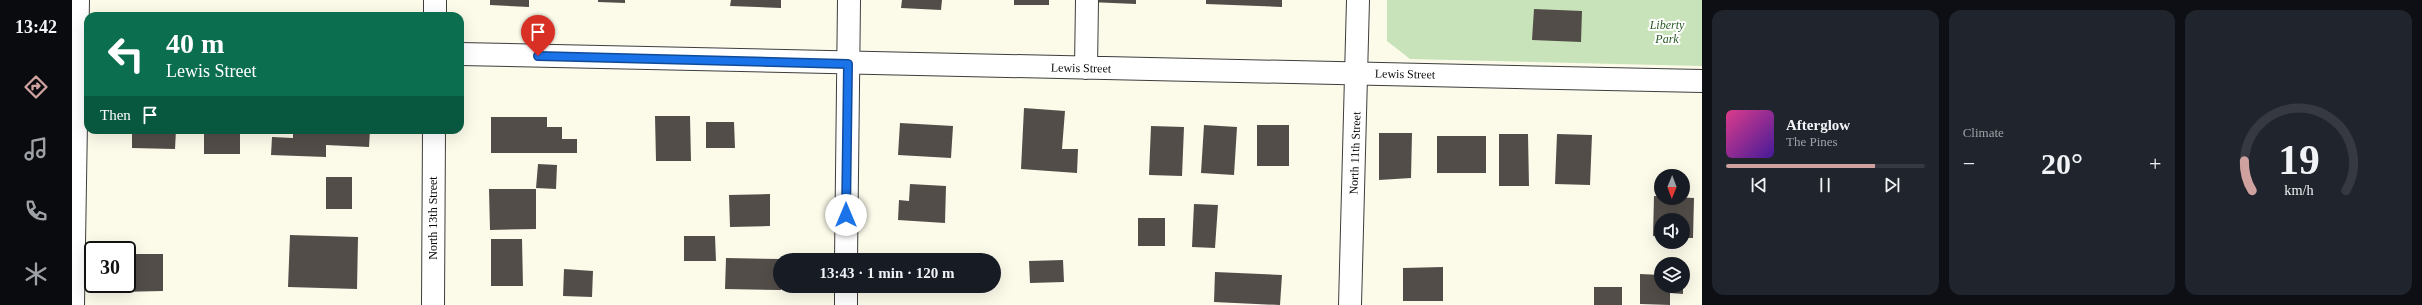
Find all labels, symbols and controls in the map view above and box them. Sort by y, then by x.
pin [521,15,555,56]
text: 13:42 [15,17,57,37]
park label: Liberty Park [1649,18,1685,46]
icon: arrive [527,21,549,43]
icon: left [100,28,152,80]
text: 40 m [166,28,224,59]
street label: Lewis Street [1051,60,1112,76]
text: Lewis Street [166,61,256,81]
street label: Lewis Street [1375,66,1436,82]
icon: directions [22,73,50,101]
icon: arrive [139,104,161,126]
text: Then [100,107,131,123]
street label: North 11th Street [1347,111,1363,195]
text: Afterglow [1786,117,1850,133]
text: Climate [1963,125,2004,140]
text: The Pines [1786,134,1838,149]
icon: music [22,135,50,163]
text: 19 [2278,136,2319,182]
text: 20° [2041,147,2083,180]
text: − [1963,151,1975,176]
text: + [2149,151,2161,176]
north arrow [1654,169,1690,205]
map controls [1654,169,1690,293]
icon: previous [1748,174,1770,196]
icon: pause [1814,174,1836,196]
icon: next [1881,174,1903,196]
street label: North 13th Street [426,176,440,260]
text: km/h [2284,181,2313,197]
position arrow [825,194,867,236]
icon: phone [22,197,50,225]
button: sound [1654,213,1690,249]
speed limit sign: 30 [84,241,136,293]
button: layers [1654,257,1690,293]
icon: climate [22,260,50,288]
text: 13:43 · 1 min · 120 m [820,265,955,281]

